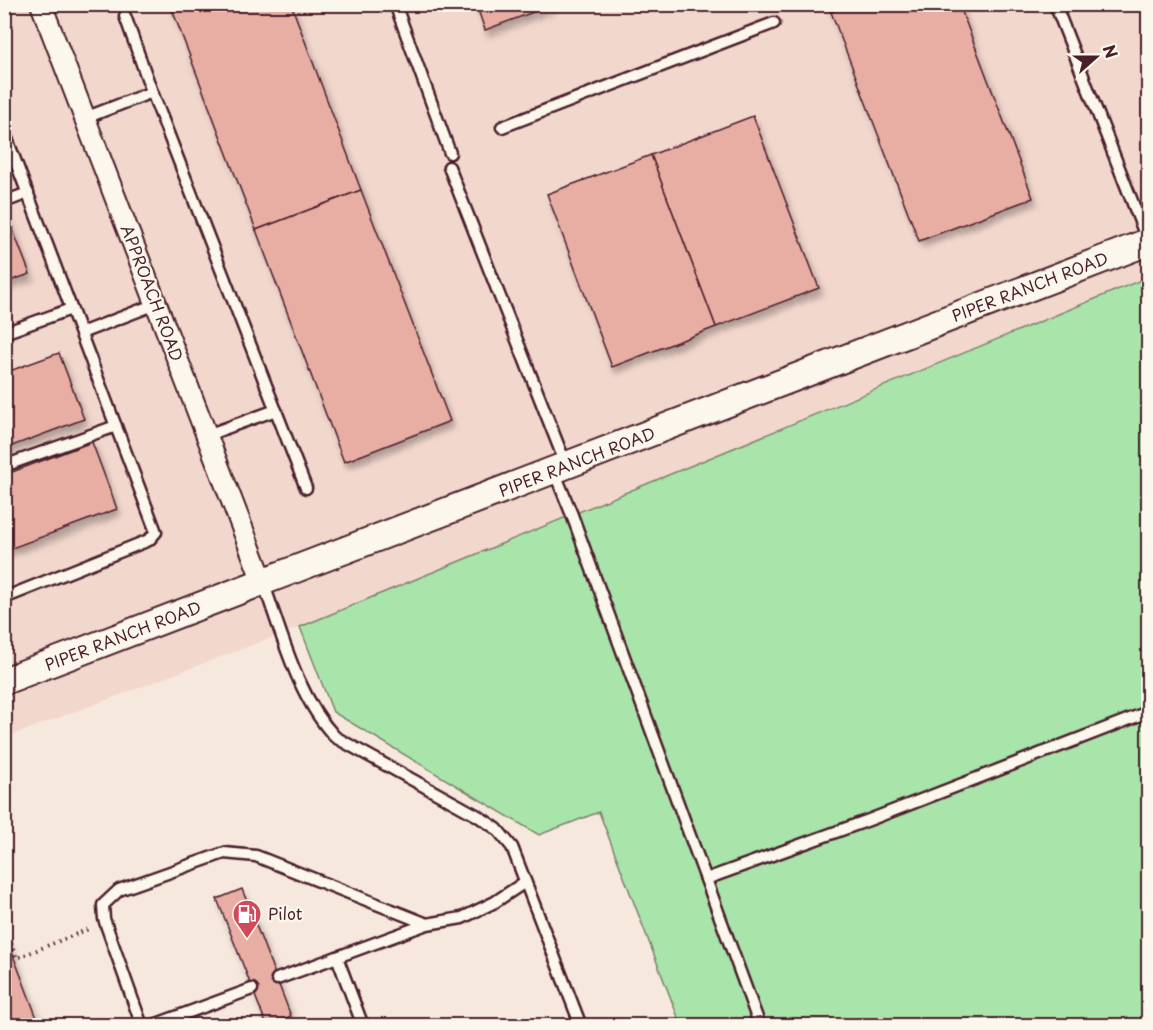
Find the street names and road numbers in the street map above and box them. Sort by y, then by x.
street label: APPROACH ROAD [116,221,190,365]
street label: PIPER RANCH ROAD [948,245,1111,327]
street label: PIPER RANCH ROAD [495,420,658,502]
street label: PIPER RANCH ROAD [41,594,204,676]

